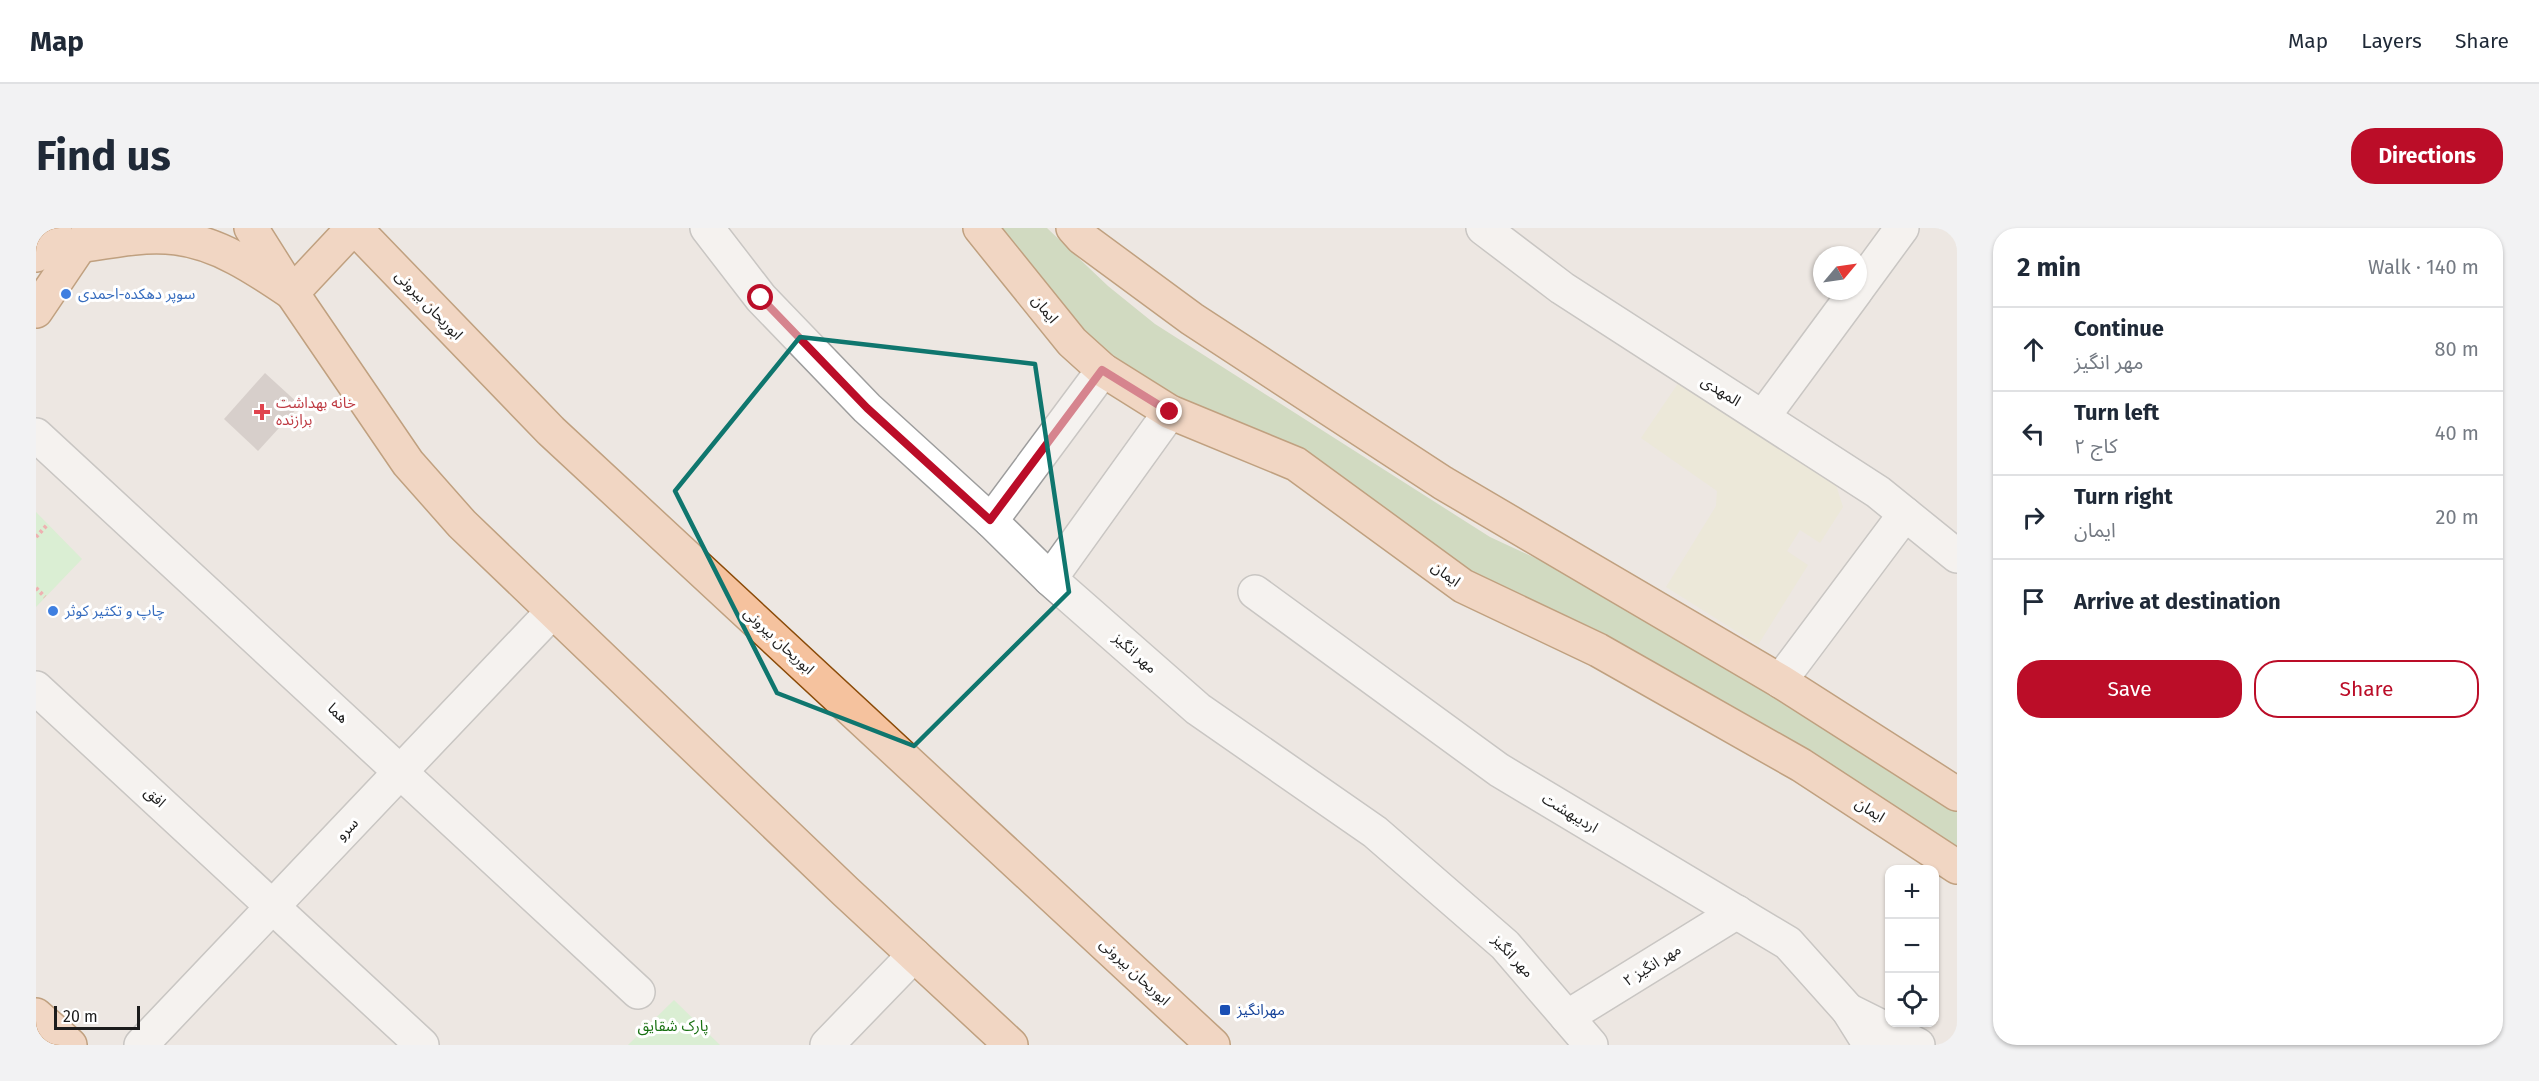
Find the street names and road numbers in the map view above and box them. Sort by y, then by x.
street label: ابوریحان بیرونی [391,266,467,344]
street label: ایمان [1028,291,1062,327]
street label: المهدی [1698,372,1744,410]
street label: ایمان [1428,557,1464,591]
street label: ابوریحان بیرونی [740,604,818,678]
street label: مهر انگیز [1109,628,1160,677]
street label: هما [324,699,352,727]
street label: افق [140,783,169,812]
street label: اردیبهشت [1539,789,1601,837]
street label: ایمان [1852,794,1888,826]
street label: سرو [332,814,362,844]
street label: مهر انگیز [1488,930,1537,981]
street label: ابوریحان بیرونی [1096,935,1174,1009]
street label: مهر انگیز ۲ [1620,940,1684,990]

